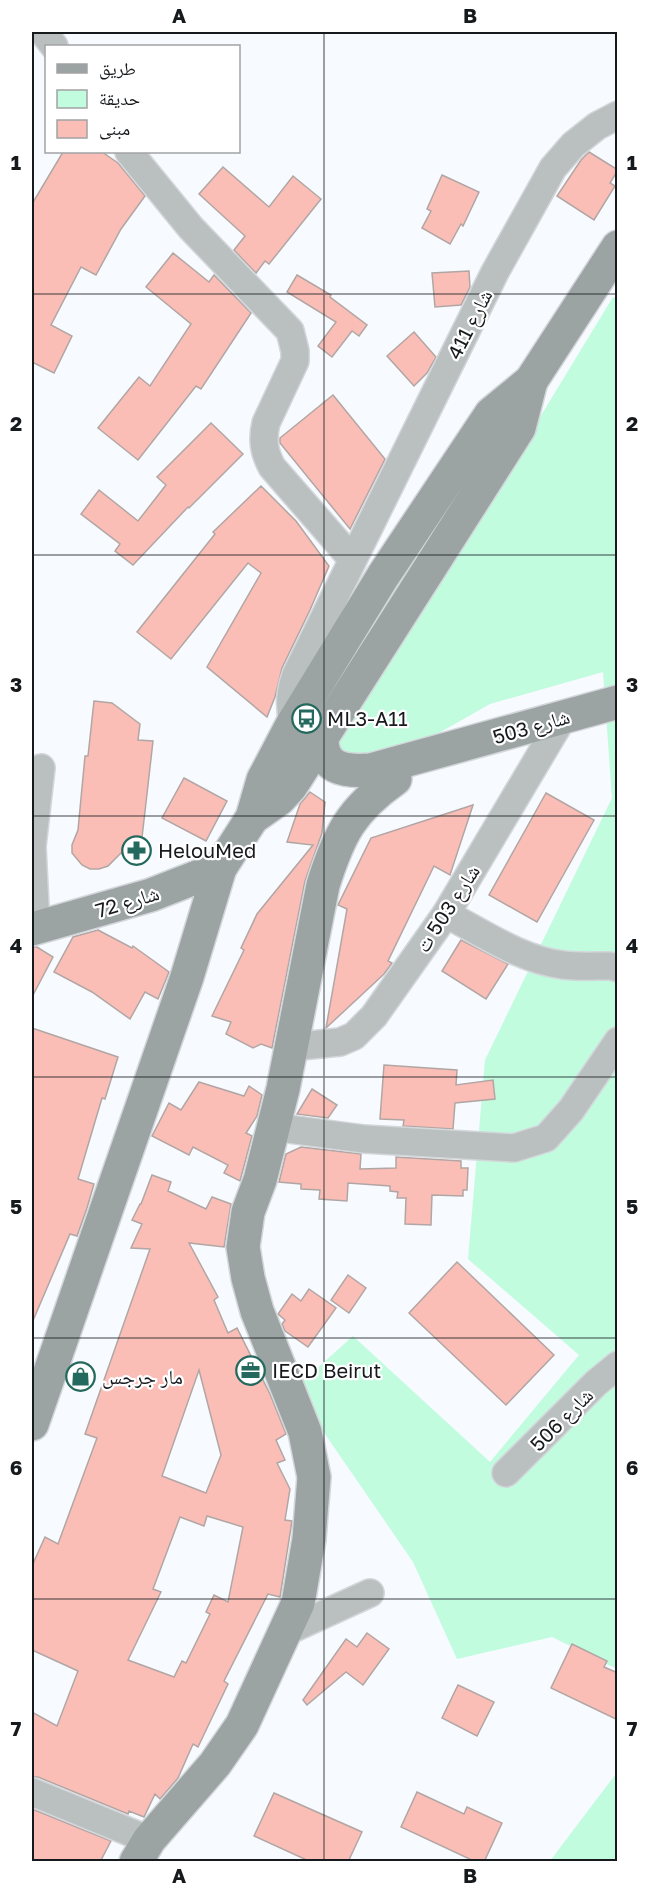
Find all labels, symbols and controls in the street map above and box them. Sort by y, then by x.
text: A [172,3,186,27]
text: B [463,3,477,27]
legend [45,45,240,153]
text: طريق [99,57,136,80]
text: حديقة [99,87,140,109]
text: مبنى [99,117,130,140]
text: 1 [11,150,21,174]
text: 1 [627,150,637,174]
street label: شارع 411 [441,285,498,364]
text: 2 [10,411,22,435]
text: 2 [626,411,638,435]
text: 3 [10,672,22,696]
text: 3 [626,672,638,696]
bus stop icon: ML3-A11 [290,702,322,734]
street label: شارع 503 [490,704,573,750]
place label: ML3-A11 [327,706,408,730]
pharmacy icon: HelouMed [121,834,153,866]
place label: HelouMed [158,838,256,862]
street label: شارع 503 ت [410,860,486,957]
street label: شارع 72 [92,880,162,924]
text: 4 [10,933,22,957]
text: 4 [626,933,638,957]
text: 5 [10,1194,22,1218]
text: 5 [626,1194,638,1218]
office icon: IECD Beirut [235,1354,267,1386]
place label: IECD Beirut [272,1358,381,1382]
shop icon: مار جرجس [65,1360,97,1392]
place label: مار جرجس [102,1364,183,1389]
street label: شارع 506 [525,1383,599,1457]
text: 6 [10,1455,22,1479]
text: 6 [626,1455,638,1479]
text: 7 [11,1716,22,1740]
text: 7 [627,1716,638,1740]
text: A [172,1863,186,1887]
text: B [463,1863,477,1887]

